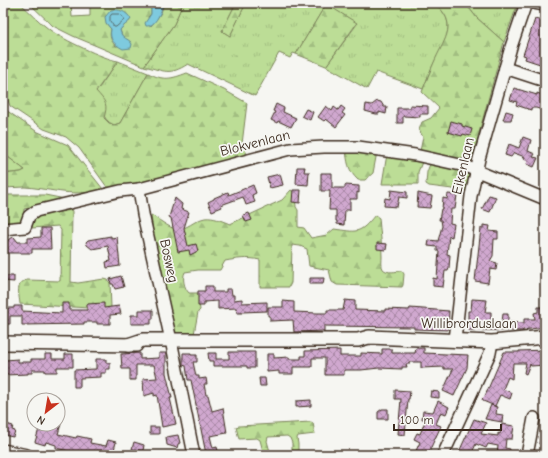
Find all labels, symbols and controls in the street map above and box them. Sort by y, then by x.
street label: Blokvenlaan [218,126,292,160]
street label: Eikenlaan [448,136,478,196]
street label: Bosweg [156,238,182,284]
street label: Willibrorduslaan [421,315,517,332]
north arrow [26,392,66,432]
scale bar [394,406,501,432]
text: N [35,413,48,428]
text: 100 m [400,413,433,427]

